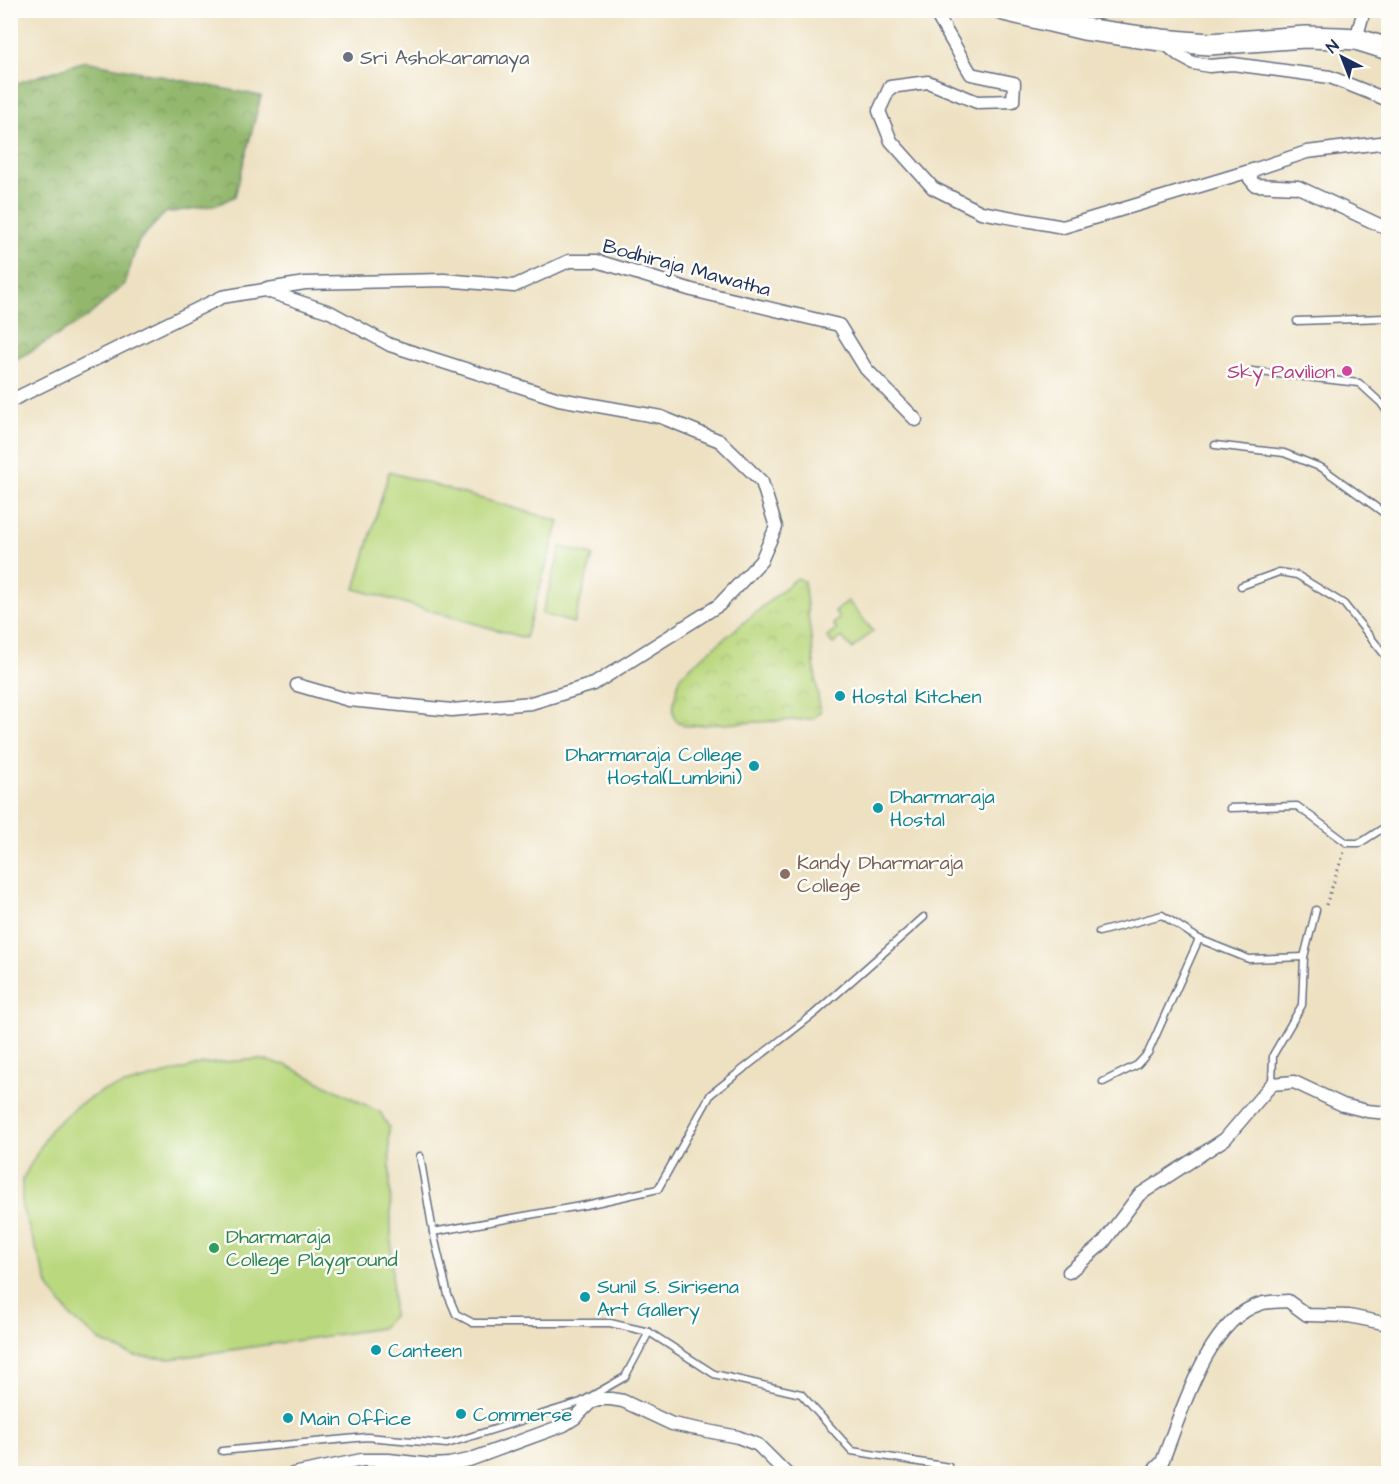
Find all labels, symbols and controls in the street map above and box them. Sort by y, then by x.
north arrow [1312,27,1372,87]
text: N [1322,35,1344,58]
place label: Sri Ashokaramaya [360,44,530,73]
marker: Sri Ashokaramaya [341,50,355,64]
street label: Bodhiraja Mawatha [600,232,774,304]
place label: Sky Pavilion [1227,358,1335,387]
marker: Sky Pavilion [1340,364,1354,378]
place label: Hostal Kitchen [852,683,981,711]
marker: Hostal Kitchen [833,689,847,703]
place label: Dharmaraja College Hostal(Lumbini) [566,741,742,792]
marker: Dharmaraja College Hostal(Lumbini) [747,759,761,773]
place label: Dharmaraja Hostal [890,783,995,834]
marker: Dharmaraja Hostal [871,801,885,815]
place label: Kandy Dharmaraja College [797,849,963,901]
marker: Kandy Dharmaraja College [778,867,792,881]
place label: Dharmaraja College Playground [226,1223,398,1275]
marker: Dharmaraja College Playground [207,1241,221,1255]
place label: Sunil S. Sirisena Art Gallery [597,1273,739,1325]
marker: Sunil S. Sirisena Art Gallery [578,1290,592,1304]
place label: Canteen [388,1337,462,1365]
marker: Canteen [369,1343,383,1357]
place label: Commerse [473,1401,572,1429]
place label: Main Office [300,1405,412,1433]
marker: Commerse [454,1407,468,1421]
marker: Main Office [281,1411,295,1425]

